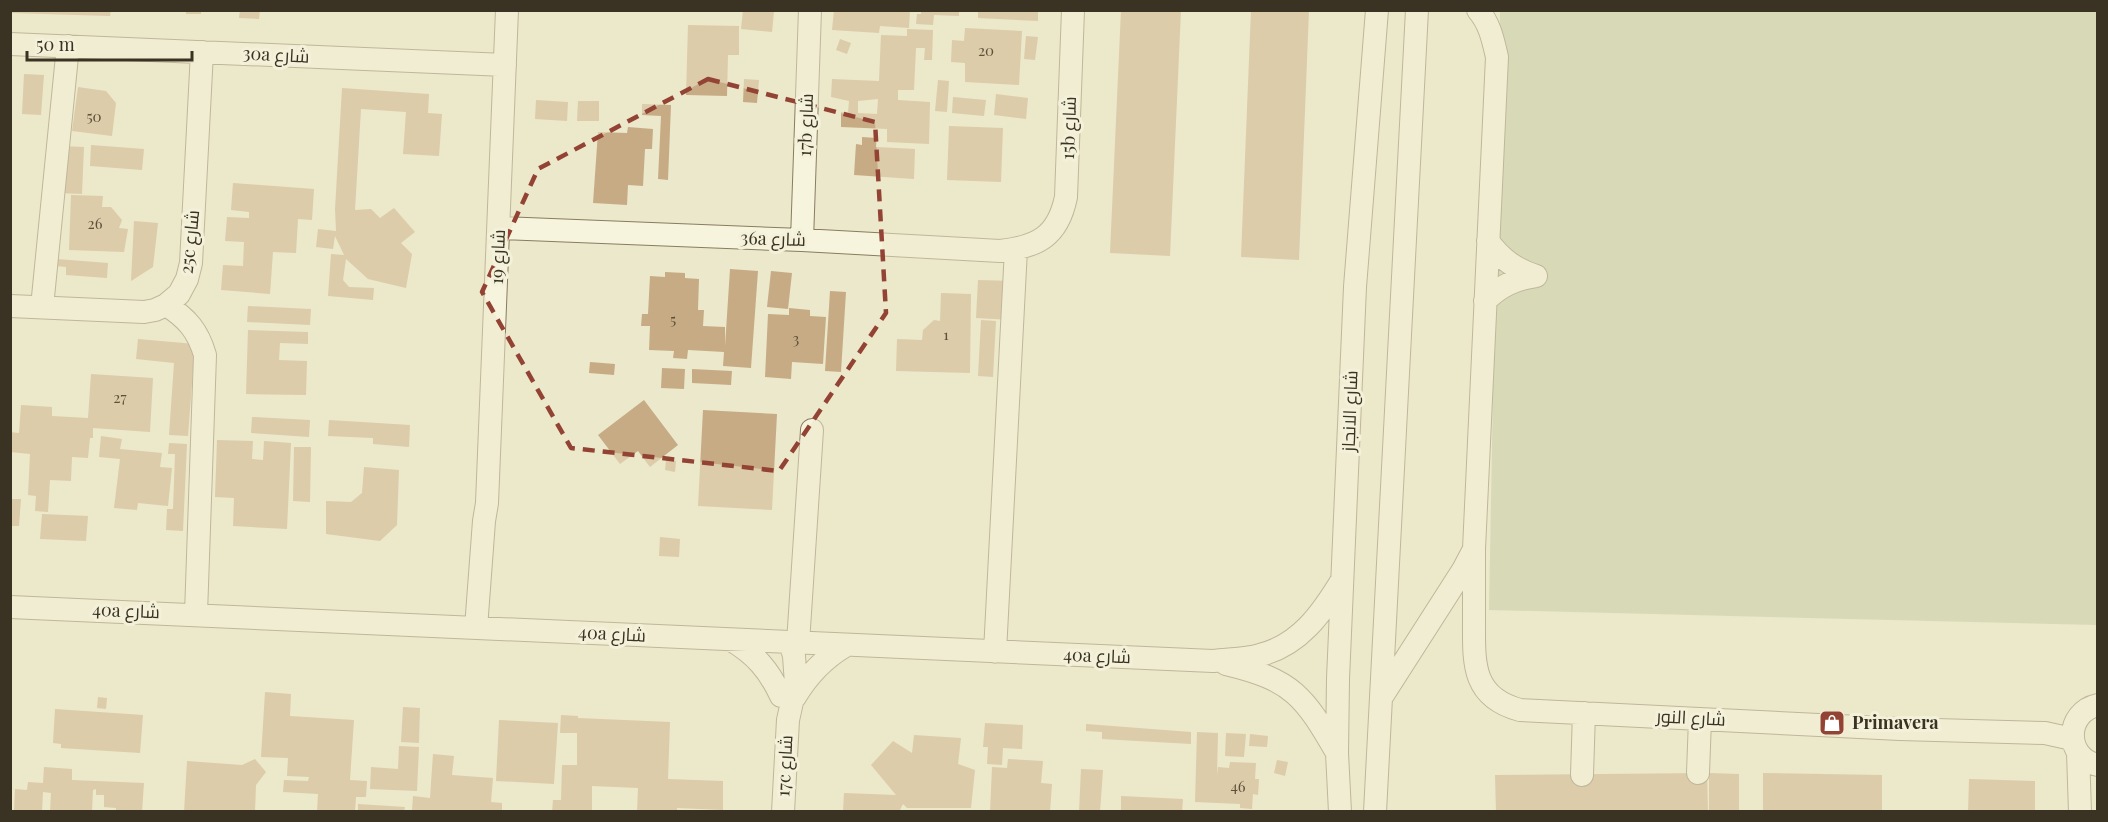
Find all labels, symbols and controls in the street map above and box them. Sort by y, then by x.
scale bar [27,24,192,62]
text: 50 m [36,32,75,56]
street label: 30a شارع [242,40,310,69]
house number: 20 [978,40,994,60]
street label: 17b شارع [792,93,819,157]
street label: 15b شارع [1055,96,1082,160]
house number: 50 [86,106,102,126]
street label: 25c شارع [174,209,205,275]
house number: 26 [88,213,103,233]
street label: 36a شارع [740,225,806,252]
street label: شارع 19 [484,229,511,285]
house number: 5 [670,309,676,329]
house number: 1 [943,324,949,344]
house number: 3 [793,328,800,348]
street label: شارع الانجاز [1336,370,1363,453]
house number: 27 [113,387,127,407]
street label: 40a شارع [92,597,160,624]
street label: 40a شارع [578,619,647,648]
street label: 40a شارع [1063,642,1131,669]
street label: شارع النور [1655,703,1726,732]
shop icon: Primavera [1817,708,1847,738]
place label: Primavera [1852,710,1939,734]
street label: 17c شارع [770,734,799,798]
house number: 46 [1230,776,1246,796]

